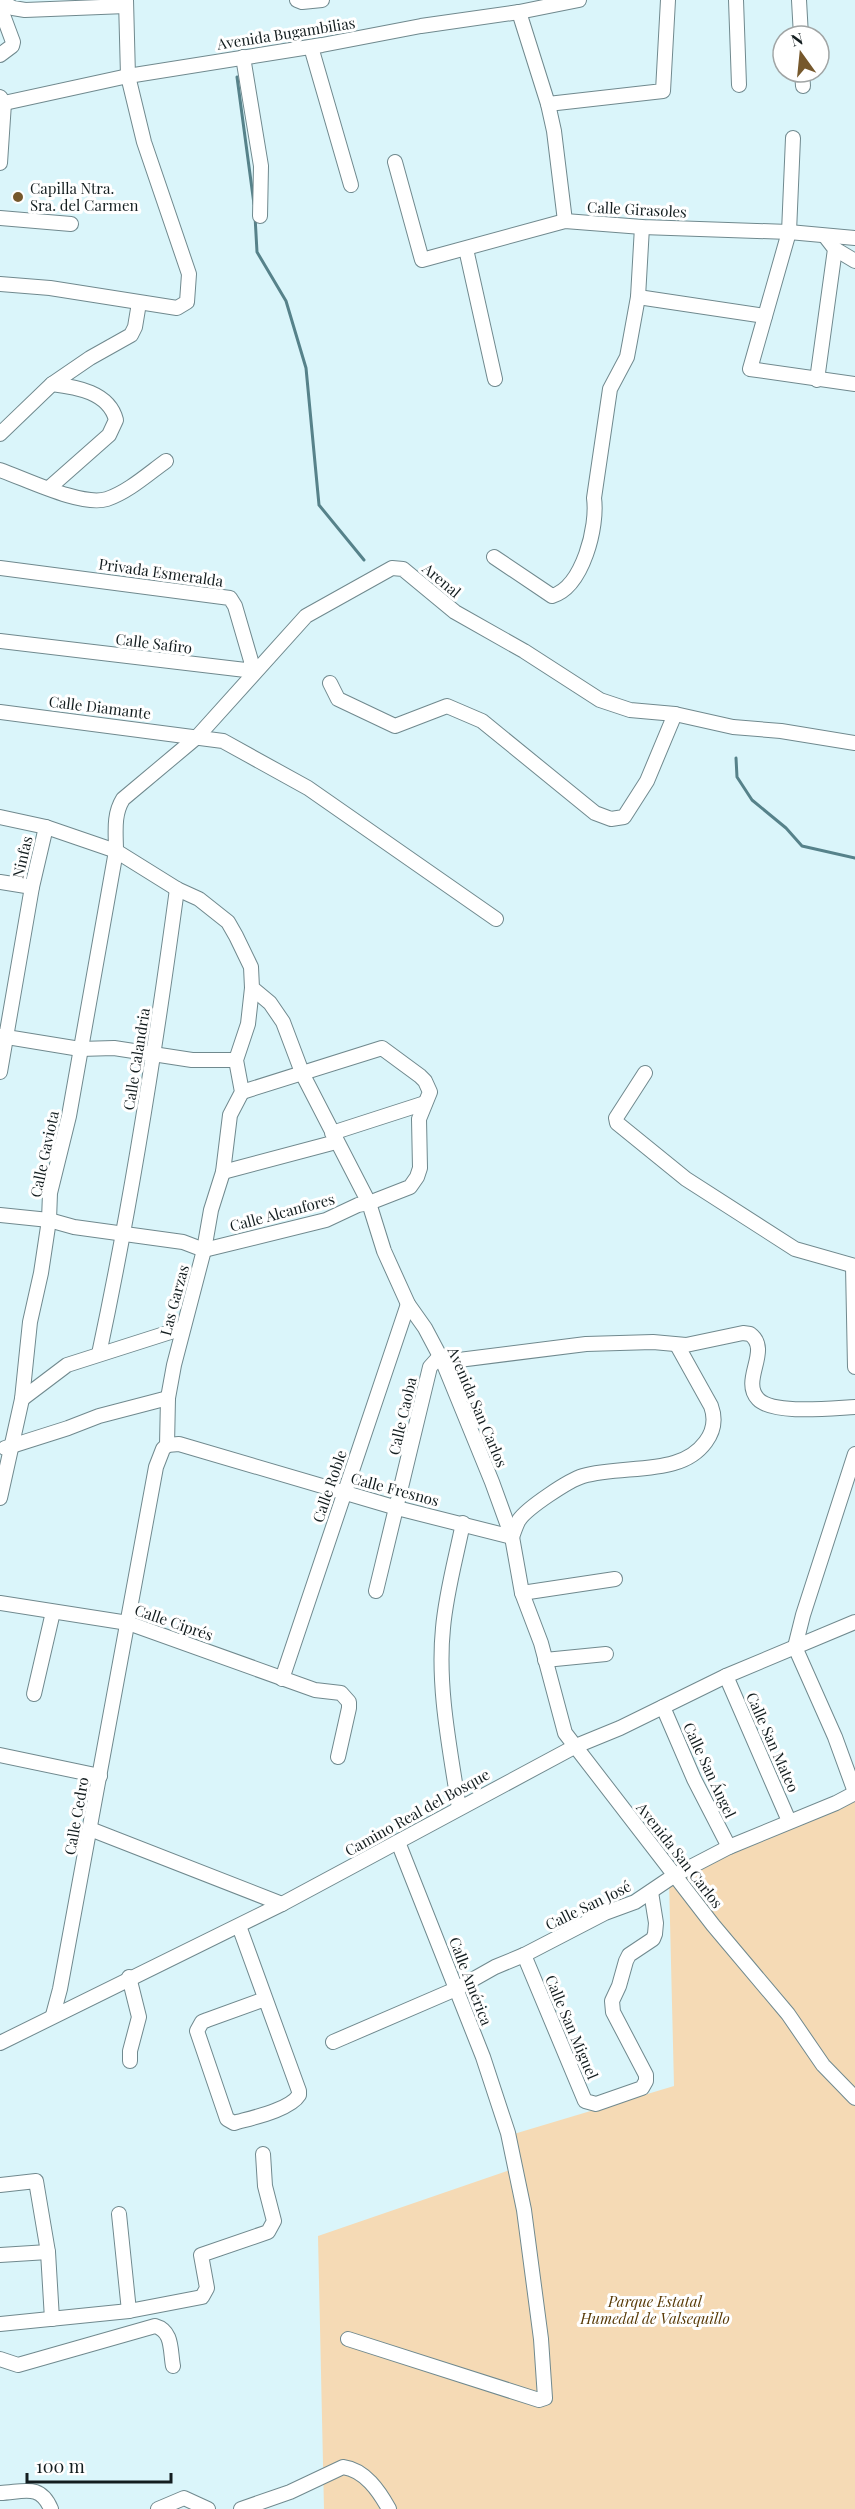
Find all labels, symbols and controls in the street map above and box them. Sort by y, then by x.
street label: Avenida Bugambilias [214,12,357,54]
north arrow [771,24,831,84]
text: N [789,27,806,51]
place label: Capilla Ntra. Sra. del Carmen [30,178,138,215]
marker: Capilla Ntra. Sra. del Carmen [11,190,25,204]
street label: Calle Girasoles [587,196,687,222]
street label: Privada Esmeralda [97,553,225,591]
street label: Arenal [418,558,465,602]
street label: Calle Safiro [115,628,193,658]
street label: Calle Diamante [48,691,152,723]
street label: Ninfas [7,834,37,880]
street label: Calle Calandria [118,1006,154,1112]
street label: Calle Gaviota [25,1108,63,1199]
street label: Calle Alcanfores [227,1188,337,1236]
street label: Las Garzas [155,1262,193,1338]
street label: Avenida San Carlos [443,1343,512,1470]
street label: Calle Caoba [383,1375,421,1457]
street label: Calle Roble [307,1447,351,1525]
street label: Calle Fresnos [349,1468,441,1510]
street label: Calle Ciprés [132,1599,216,1645]
street label: Calle San Mateo [742,1689,804,1795]
street label: Calle San Ángel [679,1719,741,1821]
street label: Camino Real del Bosque [341,1764,493,1860]
street label: Calle Cedro [59,1775,93,1857]
street label: Avenida San Carlos [632,1797,728,1912]
street label: Calle San José [542,1876,634,1934]
street label: Calle América [445,1934,497,2029]
street label: Calle San Miguel [541,1972,603,2082]
park label: Parque Estatal Humedal de Valsequillo [579,2291,730,2328]
scale bar [27,2446,171,2484]
text: 100 m [36,2454,85,2478]

